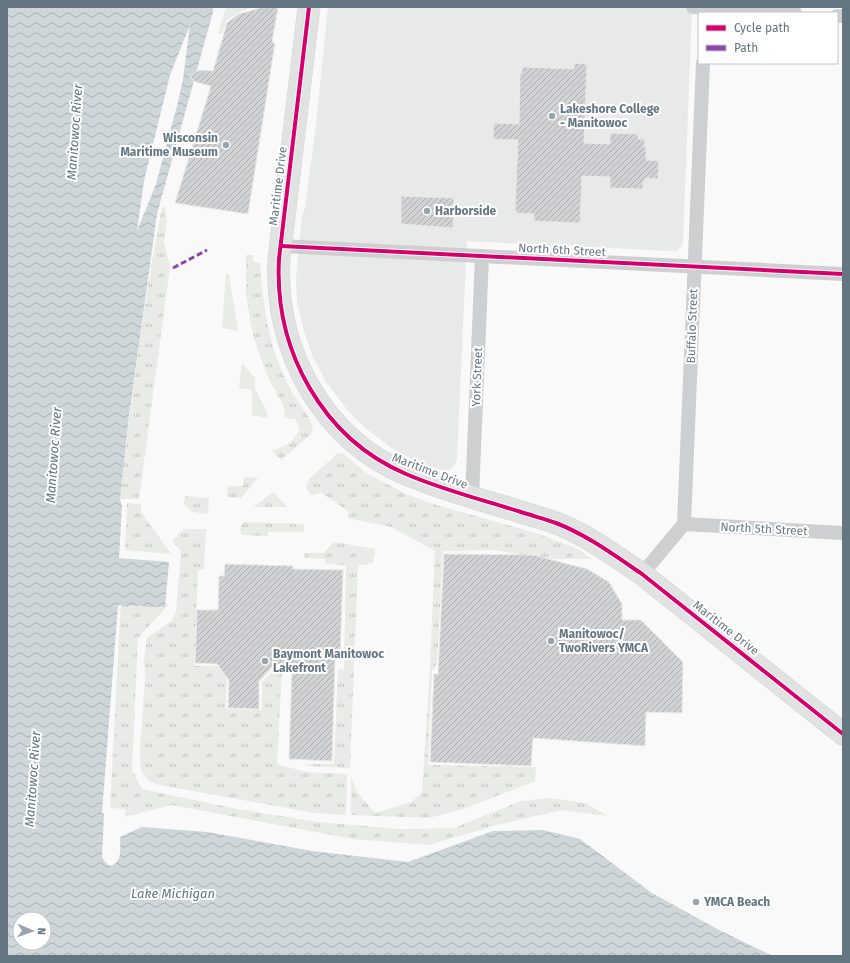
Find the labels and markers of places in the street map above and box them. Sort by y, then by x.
place label: Lakeshore College - Manitowoc [560,102,660,130]
marker: Lakeshore College - Manitowoc [547,111,557,121]
place label: Wisconsin Maritime Museum [120,131,218,159]
marker: Wisconsin Maritime Museum [221,140,231,150]
place label: Harborside [435,204,497,218]
marker: Harborside [422,206,432,216]
place label: Manitowoc/ TwoRivers YMCA [559,627,649,655]
marker: Manitowoc/ TwoRivers YMCA [546,636,556,646]
place label: Baymont Manitowoc Lakefront [273,647,384,675]
marker: Baymont Manitowoc Lakefront [260,656,270,666]
place label: YMCA Beach [703,895,770,909]
marker: YMCA Beach [691,897,701,907]

